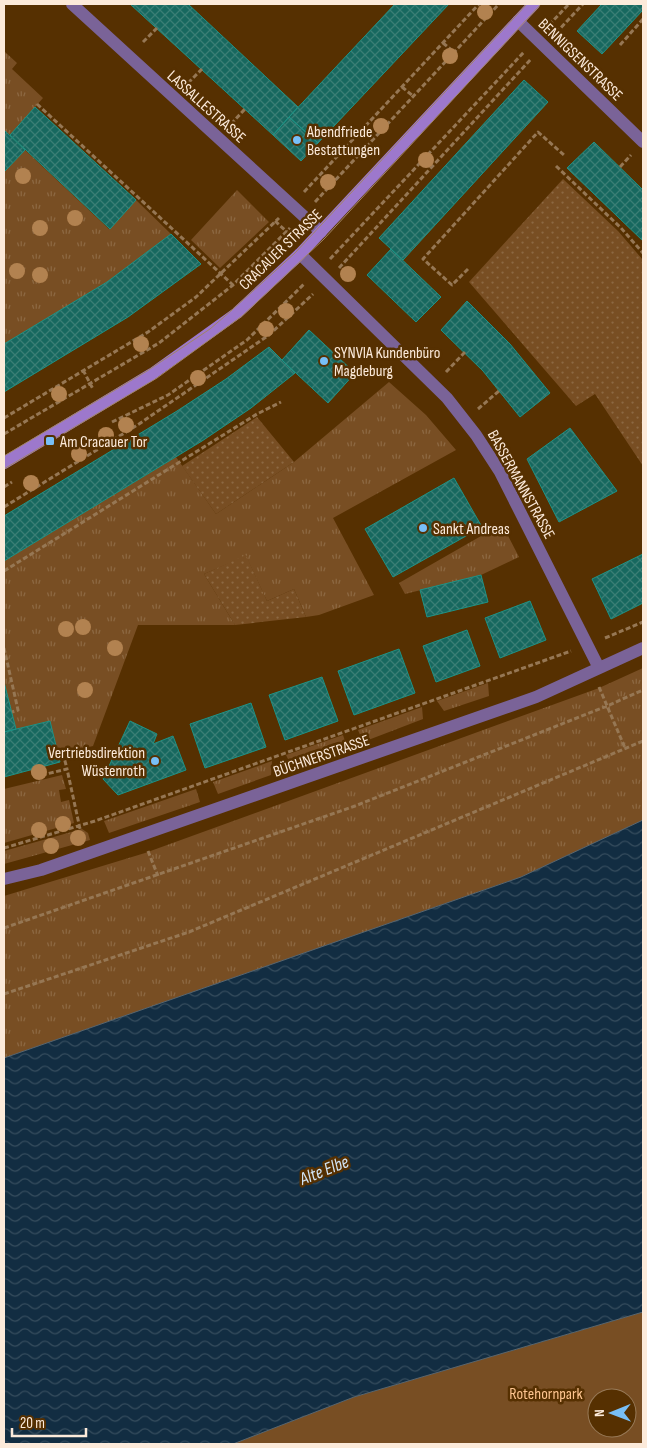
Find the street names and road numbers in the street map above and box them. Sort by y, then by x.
street label: BENNIGSENSTRASSE [534,15,626,105]
street label: LASSALLESTRASSE [163,67,249,147]
street label: CRACAUER STRASSE [236,206,327,294]
street label: BASSERMANNSTRASSE [483,427,558,542]
street label: BÜCHNERSTRASSE [271,731,372,782]

